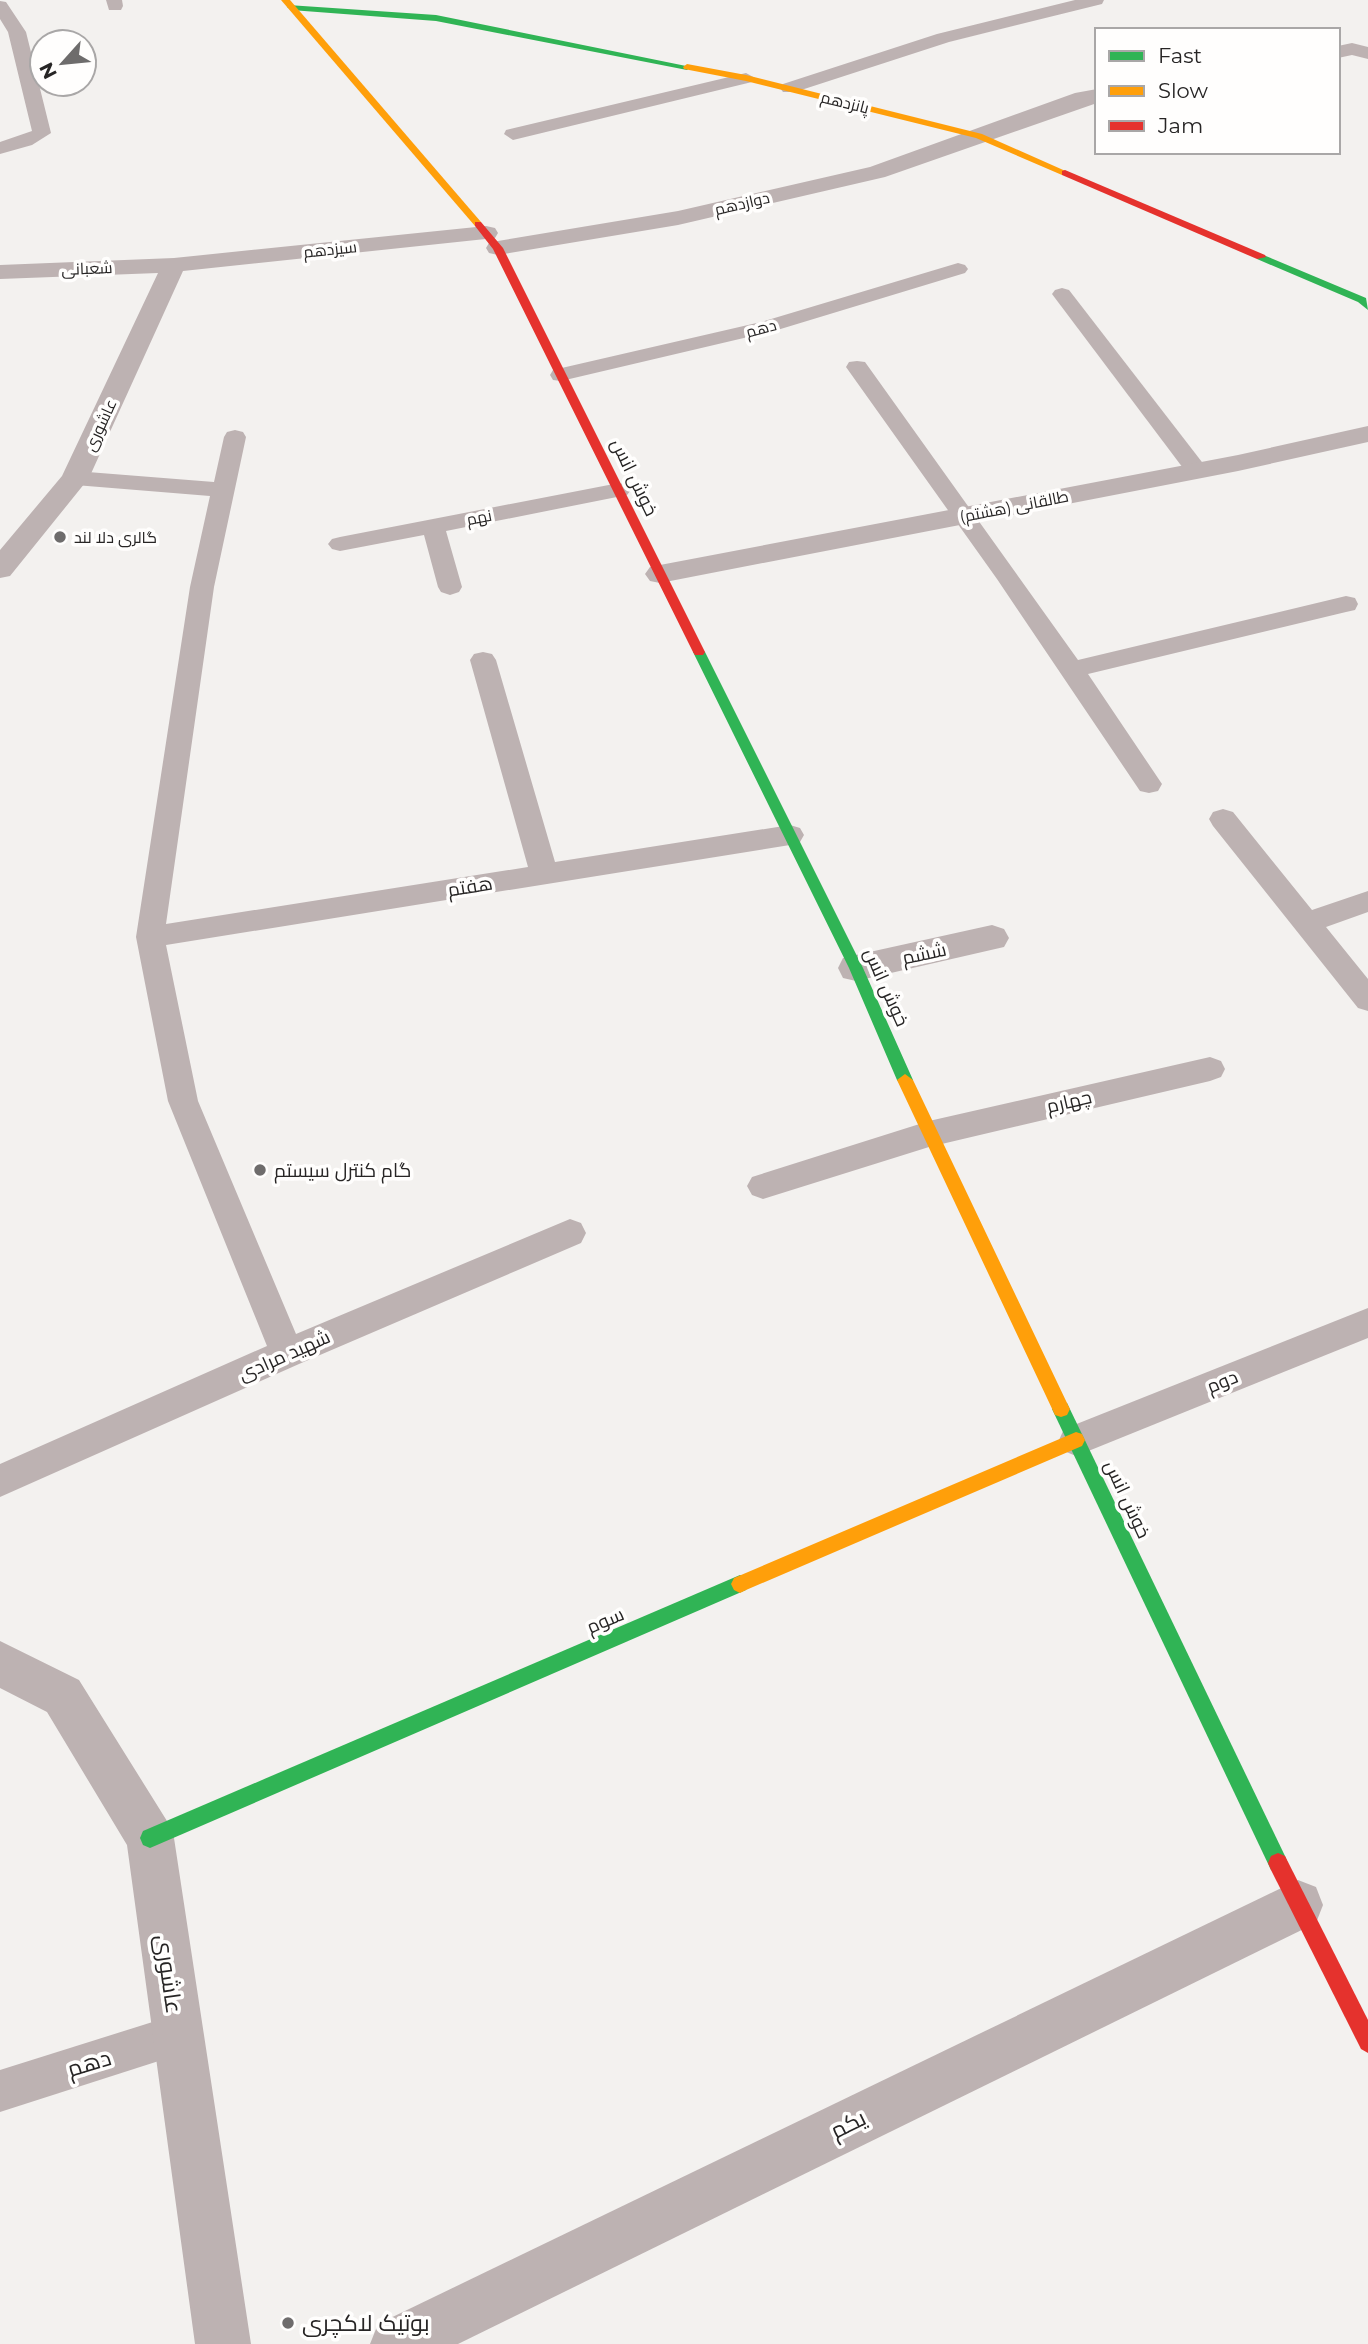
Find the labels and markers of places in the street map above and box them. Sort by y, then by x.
place label: گالری دلا لند [74,528,157,548]
marker: گالری دلا لند [52,529,68,545]
place label: گام کنترل سیستم [274,1159,411,1184]
marker: گام کنترل سیستم [252,1162,268,1178]
place label: بوتیک لاکچری [302,2309,430,2338]
marker: بوتیک لاکچری [280,2315,296,2331]

